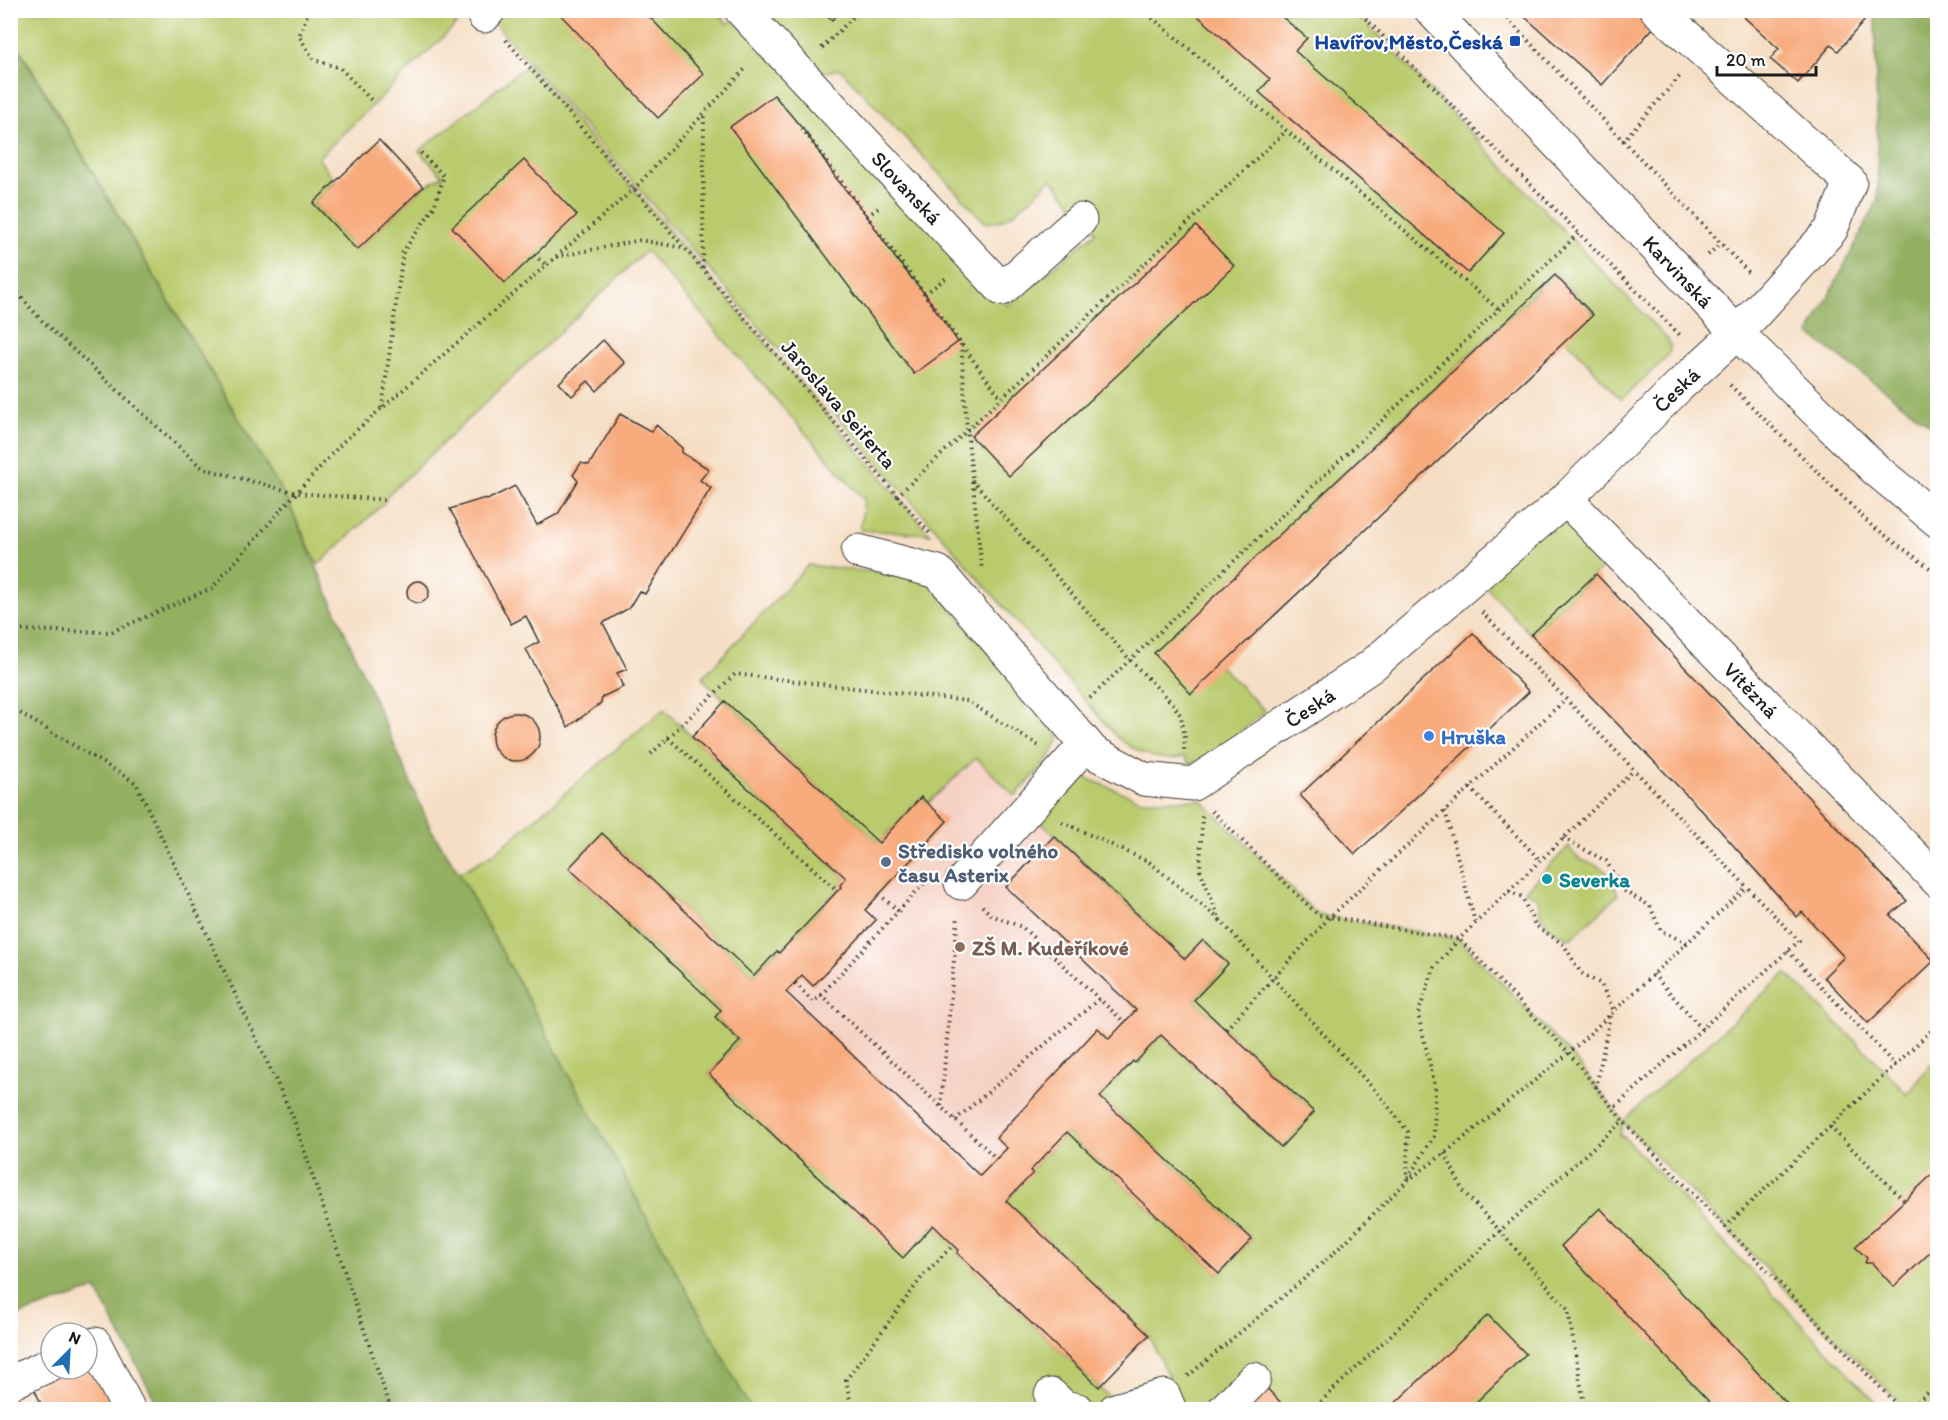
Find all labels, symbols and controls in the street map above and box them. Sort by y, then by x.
place label: Havířov,Město,Česká [1315,29,1504,54]
marker: Havířov,Město,Česká [1508,34,1522,48]
scale bar [1717,39,1816,77]
text: 20 m [1726,49,1766,71]
street label: Slovanská [867,145,947,229]
street label: Karvinská [1638,230,1719,313]
street label: Jaroslava Seiferta [776,334,902,474]
street label: Česká [1648,361,1704,417]
street label: Vítězná [1719,656,1784,723]
street label: Česká [1280,681,1339,732]
place label: Hruška [1441,724,1507,749]
marker: Hruška [1422,729,1436,743]
place label: Středisko volného času Asterix [898,838,1058,887]
marker: Středisko volného času Asterix [879,855,893,869]
place label: Severka [1559,867,1631,892]
marker: Severka [1540,872,1554,886]
place label: ZŠ M. Kudeříkové [972,935,1129,960]
marker: ZŠ M. Kudeříkové [953,940,967,954]
north arrow [39,1321,99,1381]
text: N [66,1327,84,1349]

